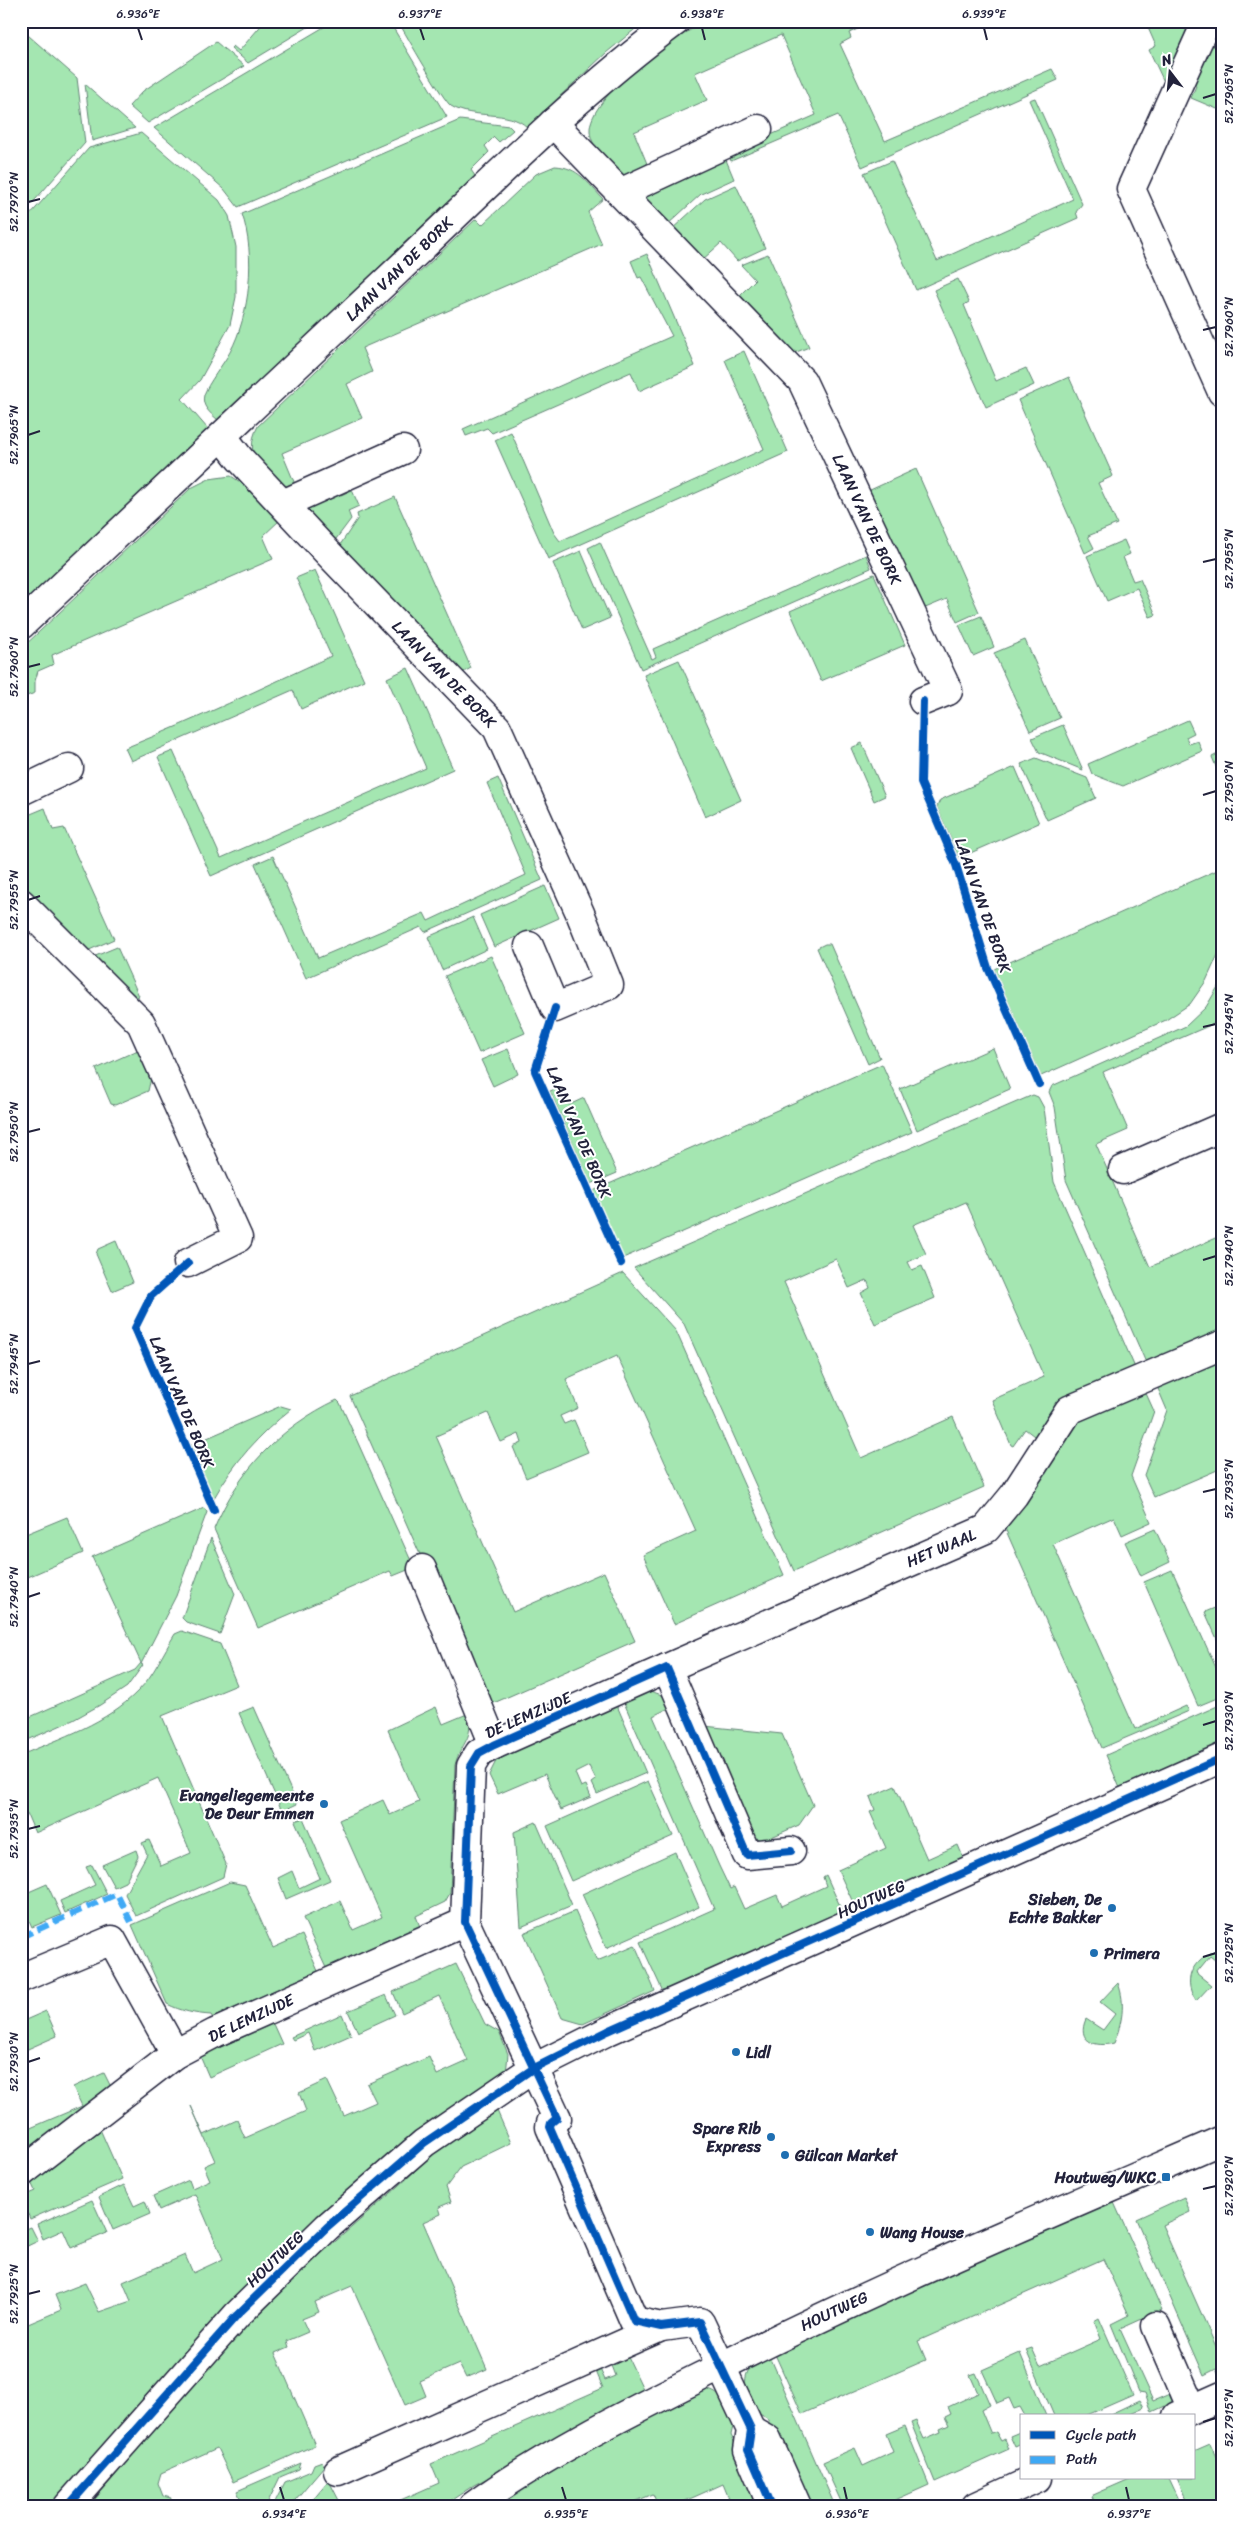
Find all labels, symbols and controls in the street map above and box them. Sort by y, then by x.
text: 6.936°E [116,3,161,25]
text: 6.937°E [398,3,443,25]
text: 6.938°E [680,3,725,25]
text: 6.939°E [962,3,1007,25]
text: N [1157,47,1175,74]
north arrow [1146,48,1196,98]
text: 52.7965°N [1218,63,1240,124]
text: 52.7970°N [3,171,25,232]
street label: LAAN VAN DE BORK [338,209,461,329]
text: 52.7960°N [1218,296,1240,357]
text: 52.7965°N [3,404,25,465]
street label: LAAN VAN DE BORK [824,449,911,590]
text: 52.7955°N [1218,528,1240,589]
street label: LAAN VAN DE BORK [384,613,504,736]
text: 52.7960°N [3,636,25,697]
text: 52.7950°N [1218,760,1240,821]
street label: LAAN VAN DE BORK [946,833,1020,978]
text: 52.7955°N [3,869,25,930]
text: 52.7945°N [1218,993,1240,1054]
street label: LAAN VAN DE BORK [538,1061,620,1204]
text: 52.7950°N [3,1101,25,1162]
text: 52.7940°N [1218,1225,1240,1286]
street label: LAAN VAN DE BORK [141,1331,223,1474]
text: 52.7945°N [3,1333,25,1394]
text: 52.7935°N [1218,1459,1240,1519]
street label: HET WAAL [901,1520,981,1576]
text: 52.7940°N [3,1566,25,1627]
street label: DE LEMZIJDE [480,1683,577,1747]
text: 52.7930°N [1218,1690,1240,1751]
place label: Evangeliegemeente De Deur Emmen [179,1781,315,1828]
marker: Evangeliegemeente De Deur Emmen [318,1798,330,1810]
text: 52.7935°N [3,1799,25,1859]
street label: HOUTWEG [832,1871,910,1927]
place label: Sieben, De Echte Bakker [1009,1885,1103,1932]
marker: Sieben, De Echte Bakker [1106,1902,1118,1914]
text: 52.7925°N [1218,1922,1240,1983]
place label: Primera [1104,1939,1161,1968]
marker: Primera [1088,1947,1100,1959]
street label: DE LEMZIJDE [203,1985,300,2051]
text: 52.7930°N [3,2031,25,2092]
place label: Lidl [746,2038,772,2067]
marker: Lidl [730,2046,742,2058]
place label: Spare Rib Express [692,2114,762,2161]
marker: Spare Rib Express [765,2131,777,2143]
place label: Gülcan Market [794,2141,899,2170]
marker: Gülcan Market [779,2149,791,2161]
text: 52.7920°N [1218,2155,1240,2216]
place label: Houtweg/WKC [1054,2163,1156,2192]
marker: Houtweg/WKC [1160,2171,1172,2183]
place label: Wang House [880,2218,965,2247]
street label: HOUTWEG [239,2223,311,2295]
marker: Wang House [864,2226,876,2238]
text: 52.7925°N [3,2263,25,2324]
street label: HOUTWEG [795,2283,873,2339]
text: 52.7915°N [1218,2388,1240,2447]
legend [1020,2414,1196,2480]
text: Cycle path [1066,2422,1137,2448]
text: Path [1066,2446,1097,2472]
text: 6.934°E [262,2503,307,2525]
text: 6.935°E [544,2503,589,2525]
text: 6.936°E [825,2503,870,2525]
text: 6.937°E [1107,2503,1152,2525]

